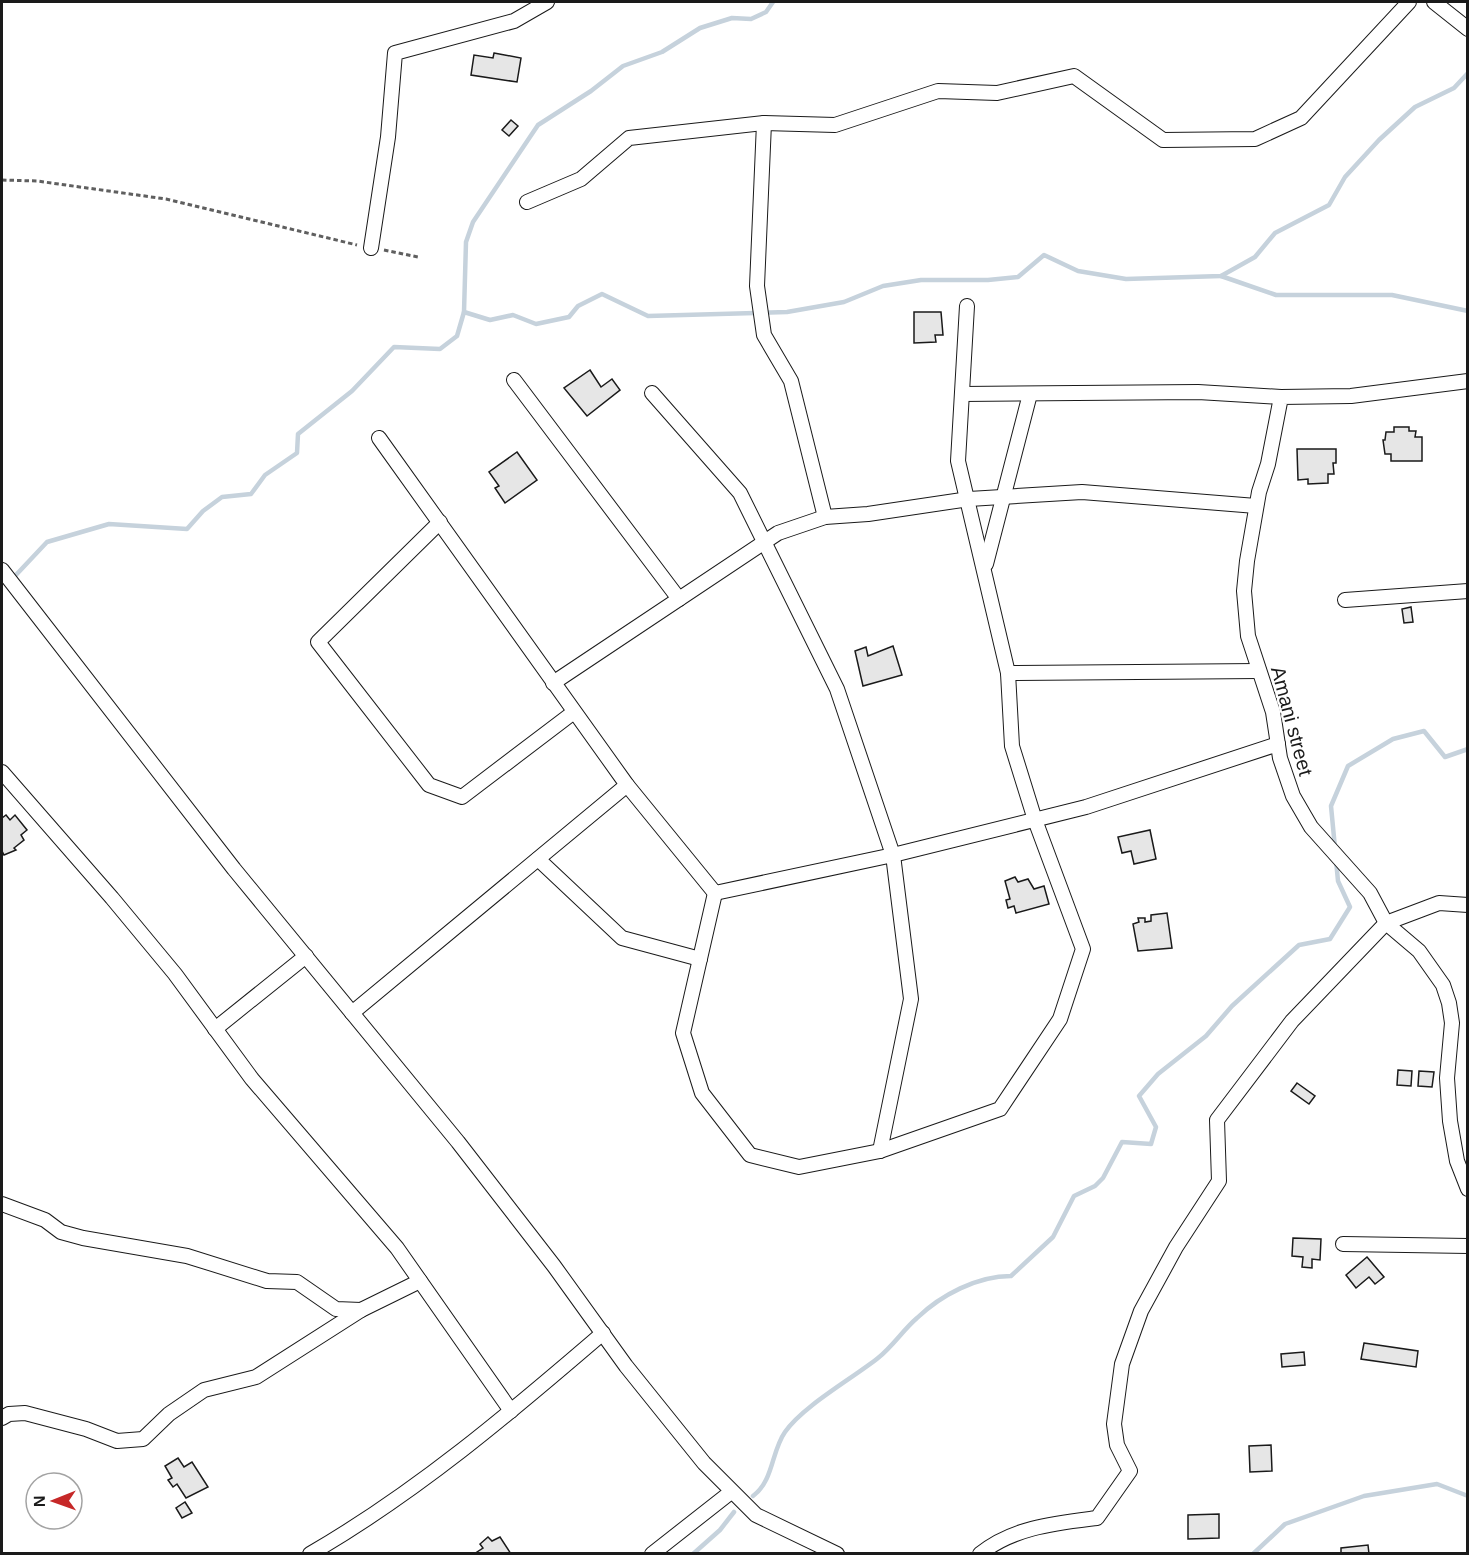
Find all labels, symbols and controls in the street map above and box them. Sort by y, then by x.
street label: Amani street [1267,664,1317,778]
north arrow [24,1471,84,1531]
text: N [31,1495,48,1507]

